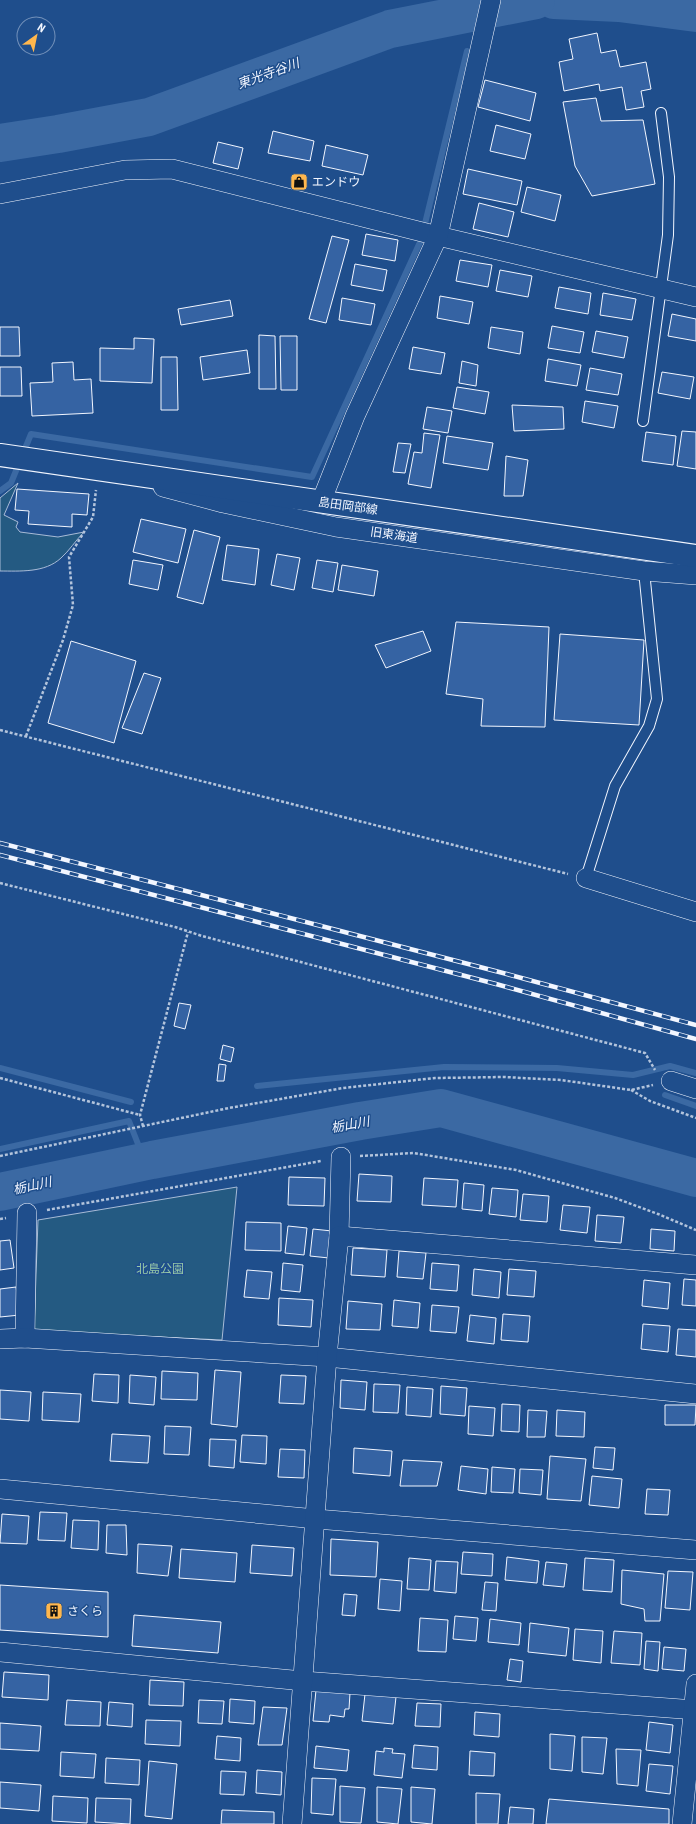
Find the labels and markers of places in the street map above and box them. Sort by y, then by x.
shop icon: エンドウ [289,172,309,192]
place label: エンドウ [312,175,360,189]
building icon: さくら [44,1601,64,1621]
place label: さくら [67,1604,103,1618]

